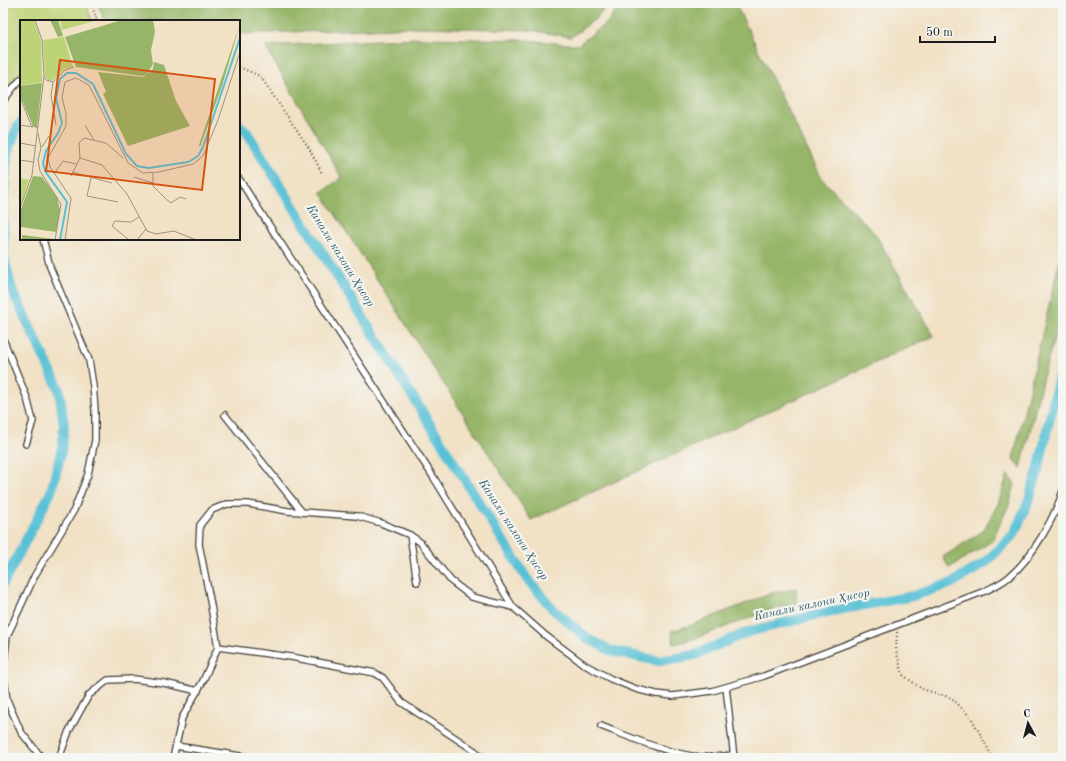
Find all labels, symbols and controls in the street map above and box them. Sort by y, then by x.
scale bar [920,18,995,44]
inset map [20,20,240,240]
text: 50 m [926,26,953,39]
water label: Канали калони Ҳисор [303,202,377,310]
water label: Канали калони Ҳисор [475,477,550,583]
water label: Канали калони Ҳисор [752,587,871,623]
north arrow [1008,703,1048,743]
text: С [1023,709,1031,720]

